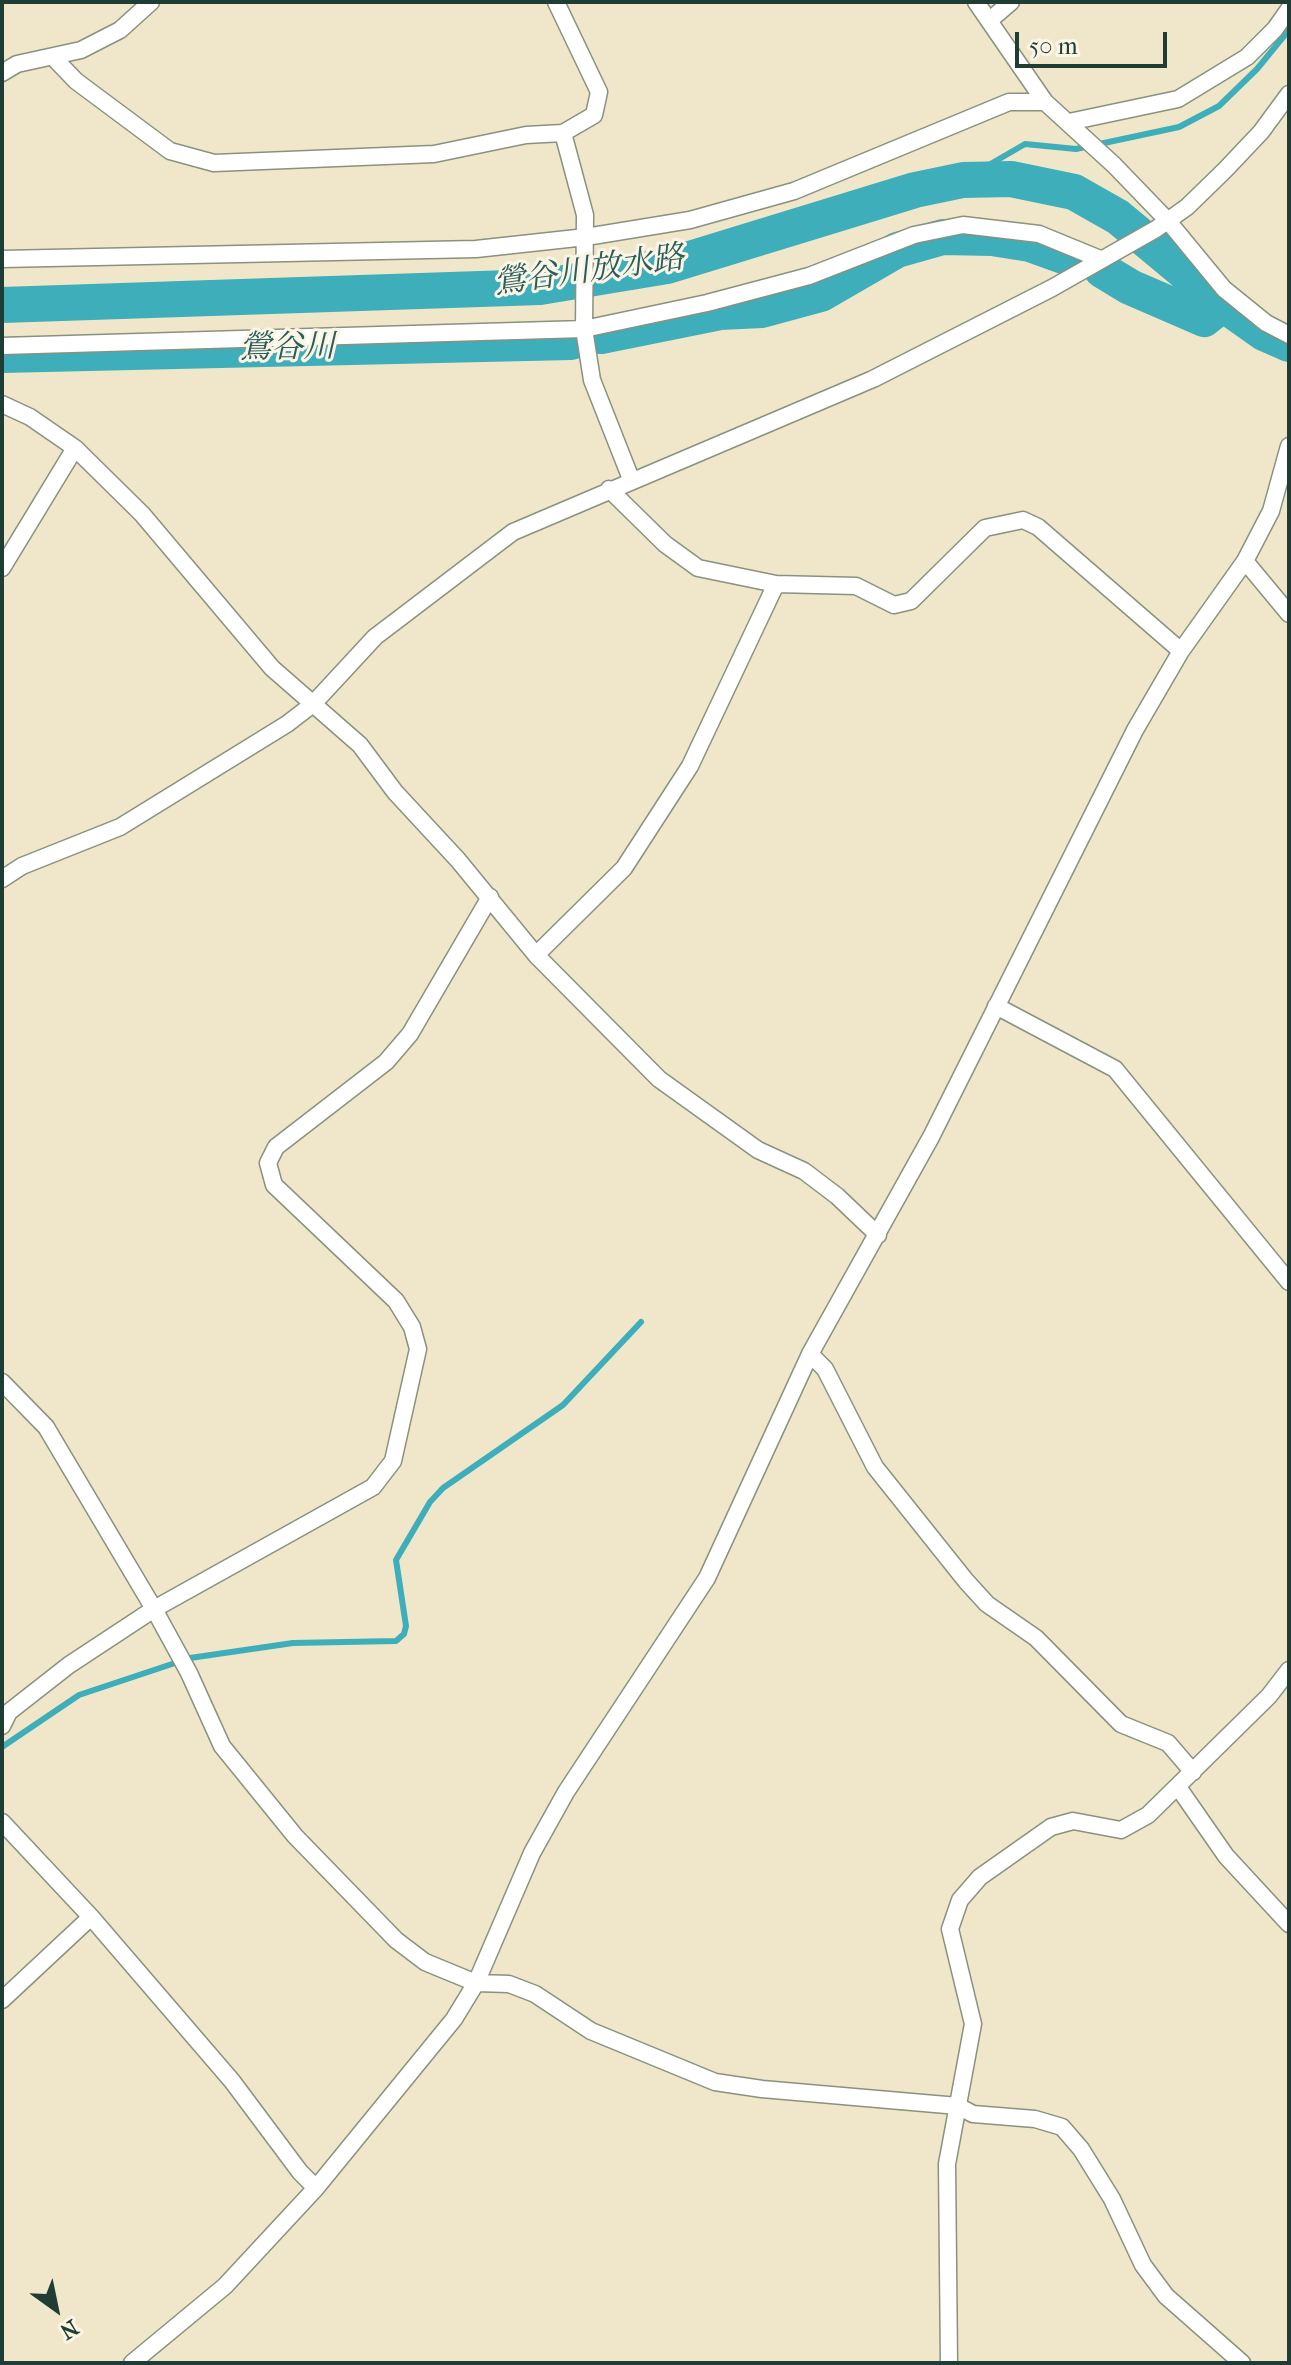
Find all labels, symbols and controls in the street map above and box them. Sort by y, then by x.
scale bar [1019,16,1171,66]
text: 50 m [1029,32,1078,60]
water label: 鶯谷川放水路 [491,240,687,304]
water label: 鶯谷川 [239,329,335,369]
north arrow [16,2269,96,2349]
text: N [55,2314,83,2345]

